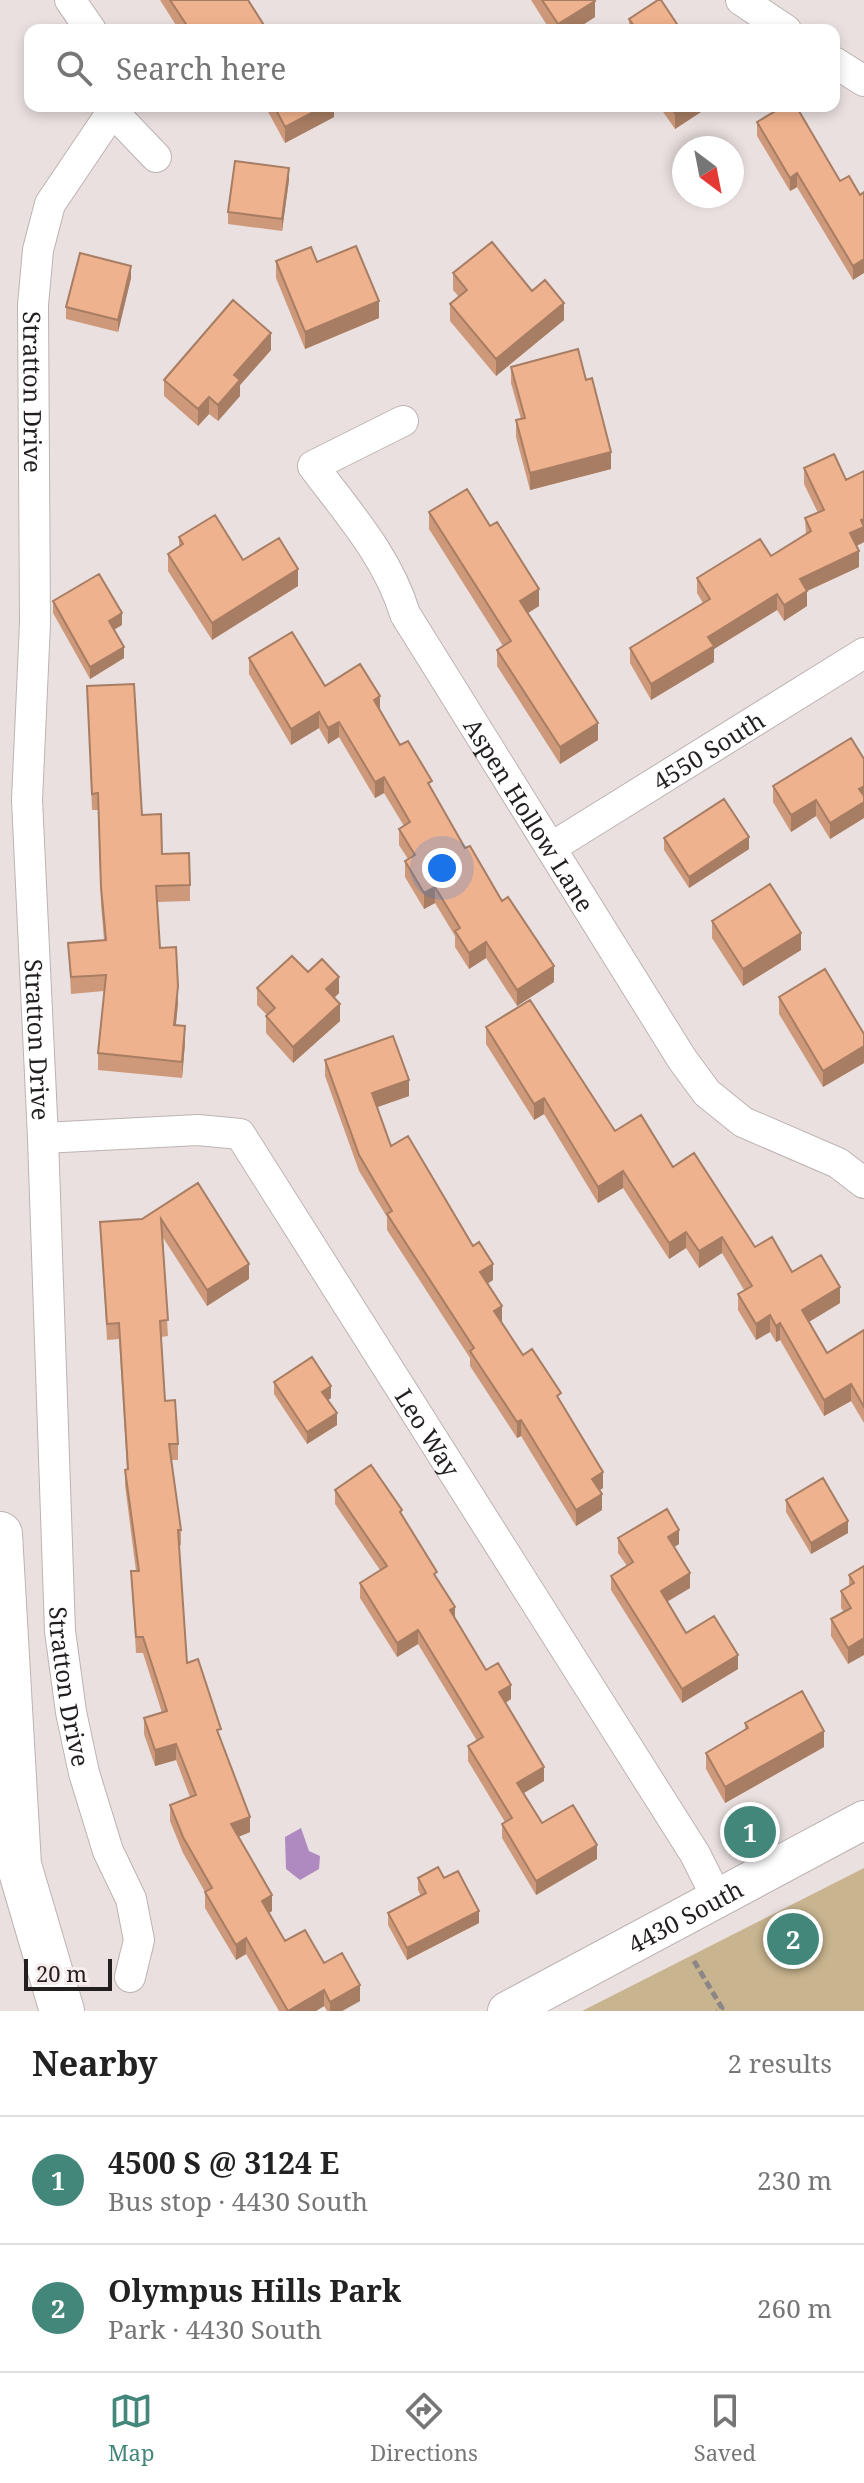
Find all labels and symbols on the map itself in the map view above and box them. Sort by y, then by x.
north arrow [672,136,744,208]
street label: Stratton Drive [17,311,51,473]
street label: 4550 South [646,703,770,797]
street label: Aspen Hollow Lane [457,711,603,918]
your location [422,848,462,888]
street label: Stratton Drive [18,958,59,1121]
street label: Leo Way [388,1382,469,1483]
street label: Stratton Drive [43,1606,99,1769]
pin: 1 [724,1802,776,1862]
street label: 4430 South [622,1871,748,1960]
pin: 2 [767,1909,819,1969]
scale bar [24,1955,112,1991]

